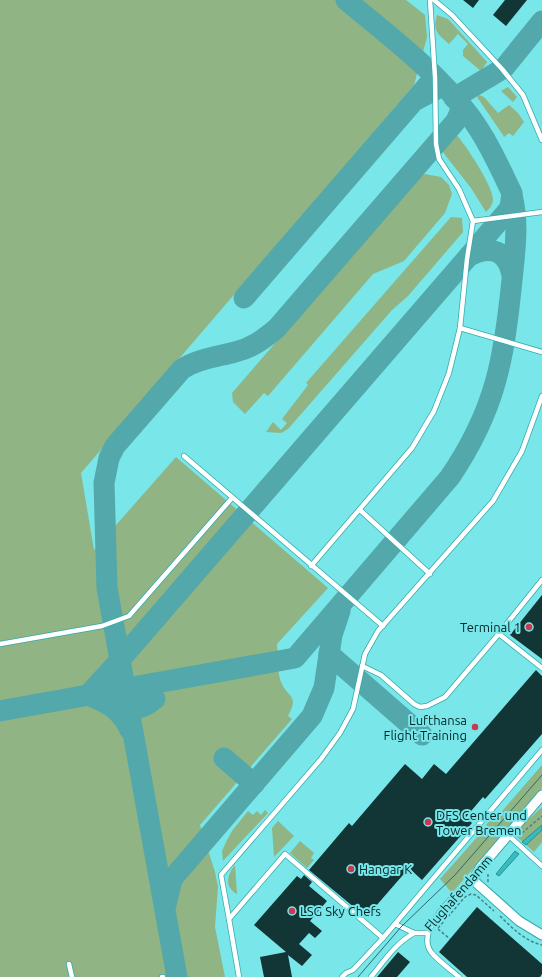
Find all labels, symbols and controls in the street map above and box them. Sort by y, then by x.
place label: Terminal 1 [460,620,521,634]
marker: Terminal 1 [524,622,534,632]
place label: Lufthansa Flight Training [384,713,467,742]
marker: Lufthansa Flight Training [470,722,480,732]
place label: DFS Center und Tower Bremen [436,808,527,837]
marker: DFS Center und Tower Bremen [423,817,433,827]
street label: Flughafendamm [421,852,495,934]
place label: Hangar K [359,862,412,876]
marker: Hangar K [346,864,356,874]
place label: LSG Sky Chefs [300,904,381,918]
marker: LSG Sky Chefs [287,906,297,916]

